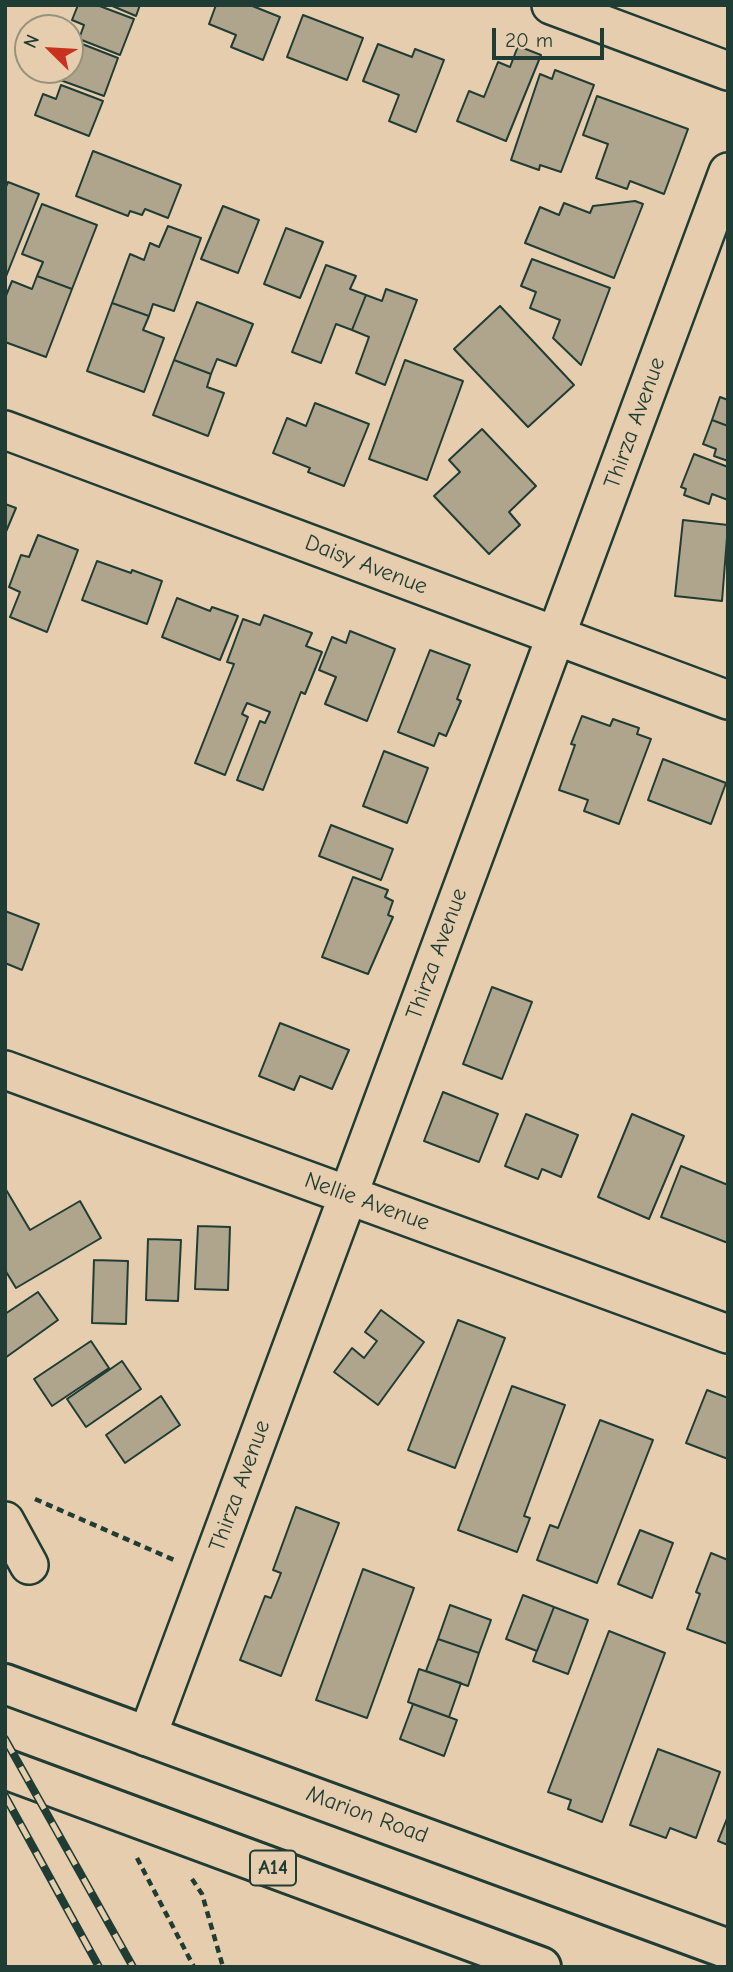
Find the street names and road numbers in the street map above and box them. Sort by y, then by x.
street label: Thirza Avenue [598,354,672,492]
street label: Daisy Avenue [301,529,431,601]
street label: Thirza Avenue [400,885,474,1023]
street label: Nellie Avenue [301,1167,433,1237]
street label: Thirza Avenue [203,1417,277,1555]
street label: Marion Road [302,1780,432,1850]
road number: A14 [250,1850,296,1885]

